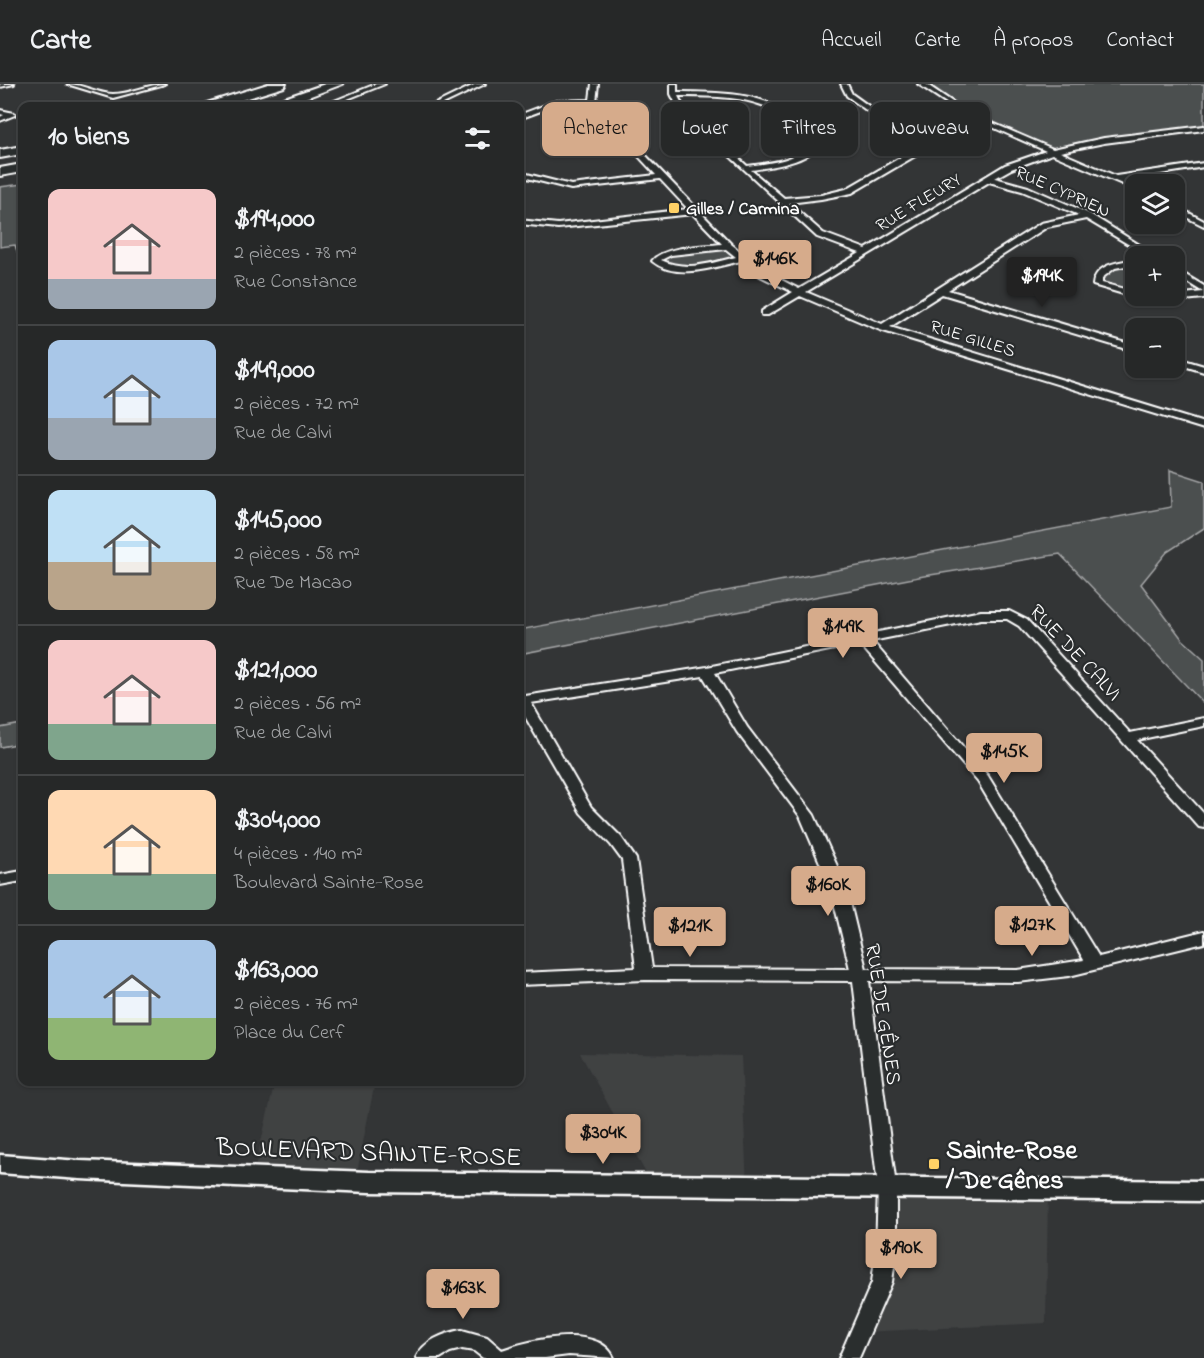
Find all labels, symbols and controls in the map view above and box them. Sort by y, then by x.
text: Carte [30,21,91,62]
text: Accueil [821,26,882,56]
text: Carte [915,26,960,56]
text: À propos [993,26,1073,56]
text: Contact [1106,26,1174,56]
chip: Acheter [542,102,649,156]
chip: Louer [661,102,749,156]
chip: Filtres [761,102,858,156]
chip: Nouveau [870,102,990,156]
text: 10 biens [48,119,130,157]
icon: filters [461,122,494,155]
street label: RUE CYPRIEN [1011,160,1114,225]
street label: RUE FLEURY [871,168,967,239]
map controls [1125,174,1185,378]
button: layers [1125,174,1185,234]
place label: Gilles / Carmina [686,197,800,223]
text: $194,000 [234,201,315,239]
marker: Gilles / Carmina [667,201,681,215]
icon: home [96,213,168,285]
text: 2 pièces · 78 m² [234,239,357,268]
pin: $146K [733,240,817,291]
text: $146K [752,245,798,274]
button: + [1125,246,1185,306]
pin: $194K [1000,257,1084,308]
text: $194K [1021,262,1063,291]
text: Rue Constance [234,268,357,297]
street label: RUE GILLES [927,315,1018,365]
button: − [1125,318,1185,378]
text: $149,000 [234,352,315,390]
icon: home [96,364,168,436]
text: 2 pièces · 72 m² [234,390,359,419]
text: Rue de Calvi [234,419,332,448]
text: $145,000 [234,502,322,540]
icon: home [96,514,168,586]
text: 2 pièces · 58 m² [234,540,360,569]
text: Rue De Macao [234,569,352,598]
street label: RUE DE CALVI [1022,598,1128,709]
pin: $149K [801,608,885,659]
text: $149K [822,613,864,642]
text: $121,000 [234,652,317,690]
icon: home [96,664,168,736]
text: 2 pièces · 56 m² [234,690,361,719]
text: Rue de Calvi [234,719,332,748]
pin: $145K [962,733,1046,784]
text: $145K [980,738,1028,767]
text: $304,000 [234,802,321,840]
icon: home [96,814,168,886]
text: 4 pièces · 140 m² [234,840,363,869]
pin: $160K [786,866,870,917]
text: Boulevard Sainte-Rose [234,869,423,898]
text: $160K [805,871,851,900]
pin: $127K [990,906,1074,957]
pin: $121K [648,907,732,958]
text: $127K [1009,911,1055,940]
text: $121K [668,912,712,941]
street label: RUE DE GÊNES [856,942,908,1087]
text: $163,000 [234,952,318,990]
icon: home [96,964,168,1036]
text: 2 pièces · 76 m² [234,990,358,1019]
text: Place du Cerf [234,1019,344,1048]
pin: $304K [561,1114,645,1165]
text: $304K [580,1119,626,1148]
street label: BOULEVARD SAINTE-ROSE [215,1130,522,1178]
place label: Sainte-Rose / De Gênes [945,1133,1078,1201]
marker: Sainte-Rose / De Gênes [927,1157,941,1171]
pin: $190K [859,1229,943,1280]
text: $190K [880,1234,922,1263]
pin: $163K [421,1269,505,1320]
text: $163K [440,1274,486,1303]

